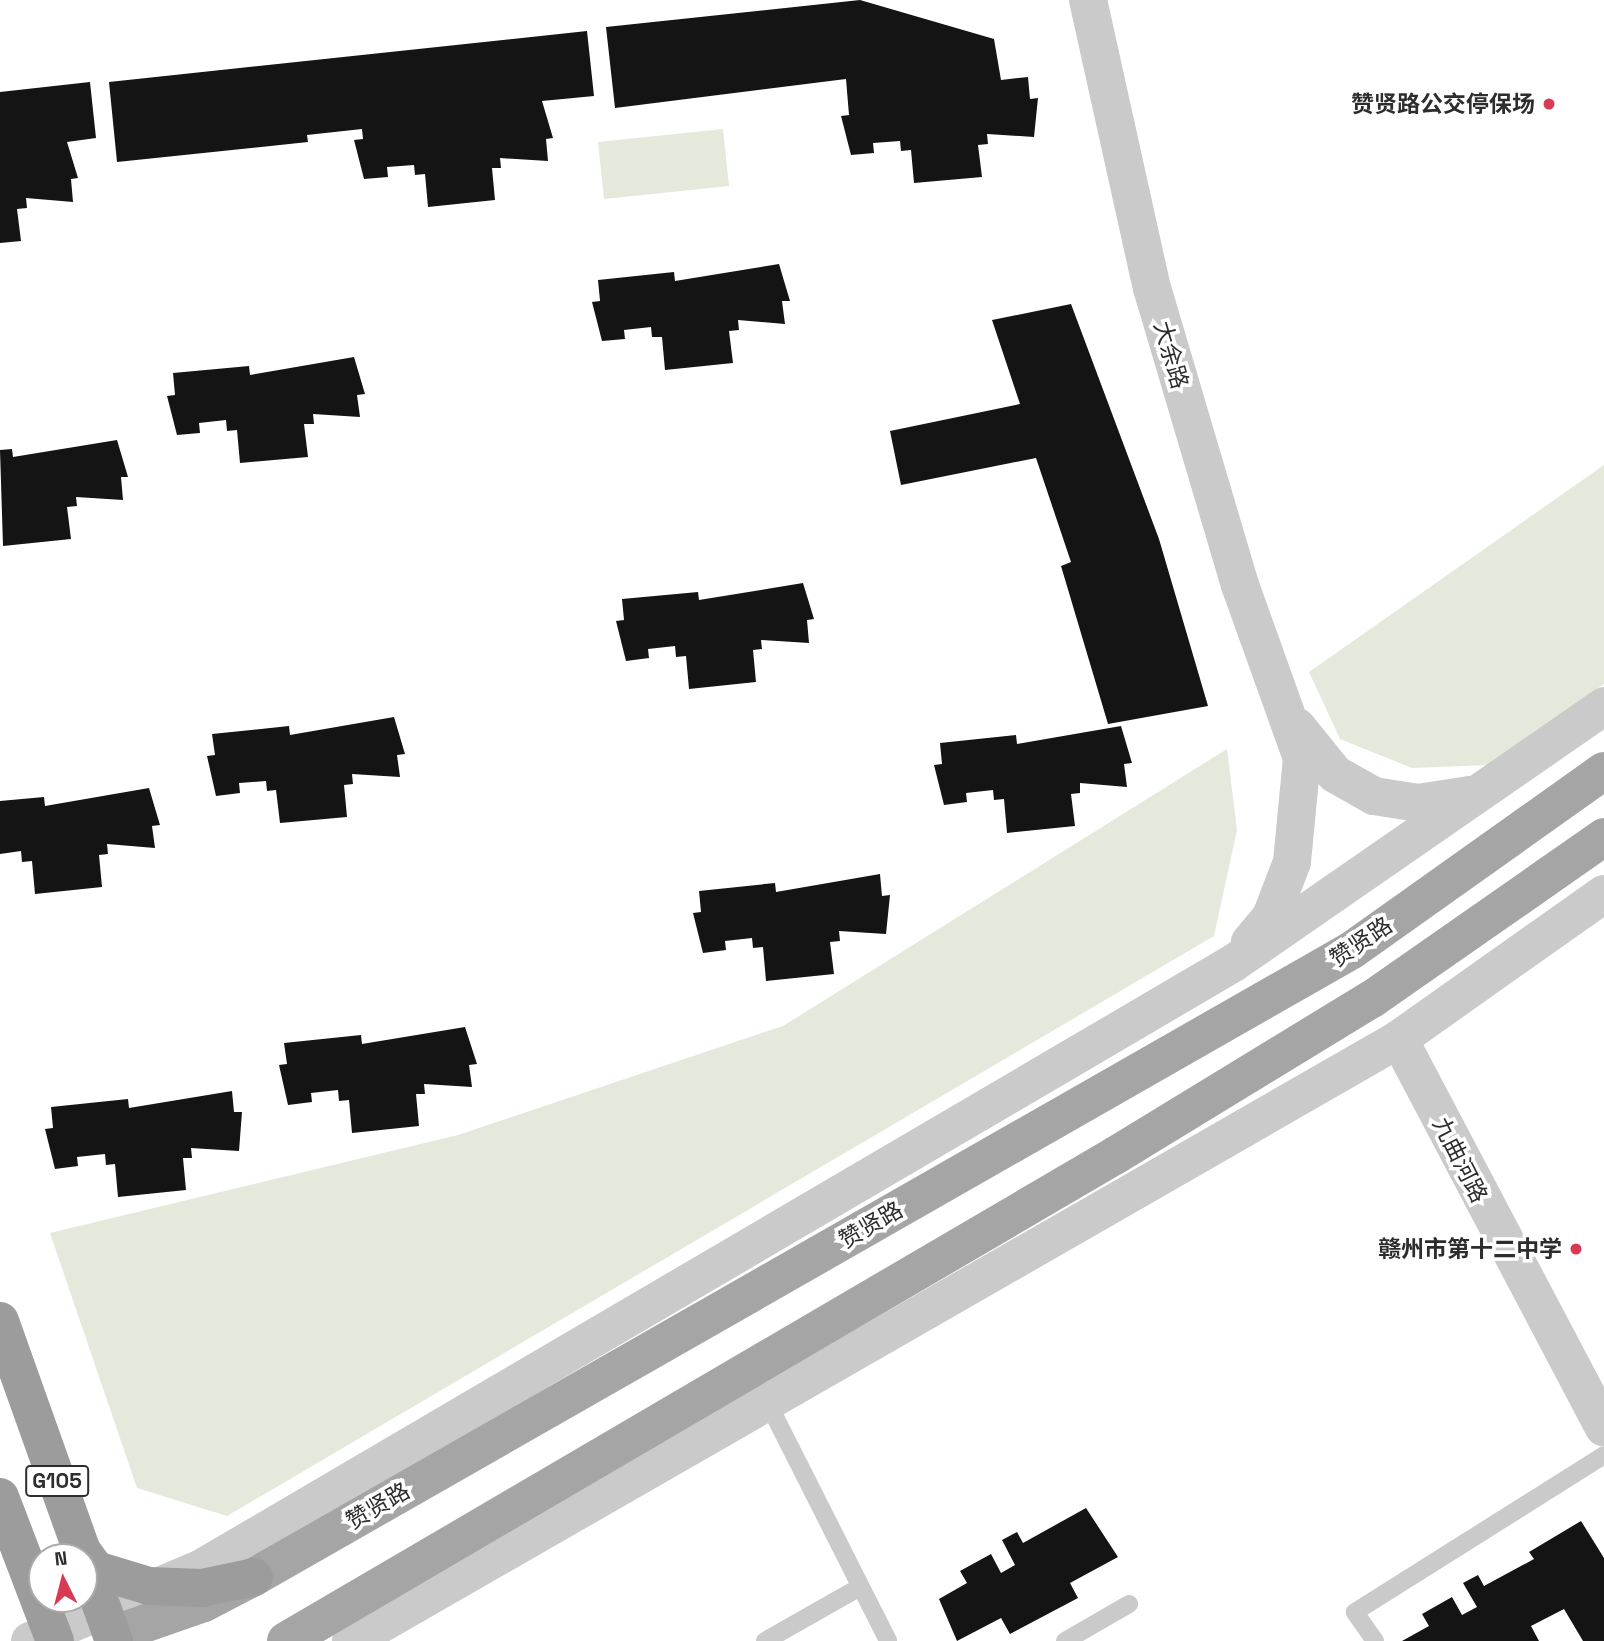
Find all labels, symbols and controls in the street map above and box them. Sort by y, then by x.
place label: 赞贤路公交停保场 [1351,90,1535,118]
marker: 赞贤路公交停保场 [1541,96,1557,112]
street label: 大余路 [1148,318,1194,392]
street label: 赞贤路 [1325,911,1397,973]
street label: 九曲河路 [1427,1113,1493,1207]
street label: 赞贤路 [834,1196,908,1254]
place label: 赣州市第十二中学 [1378,1235,1562,1263]
marker: 赣州市第十二中学 [1568,1241,1584,1257]
road number: G105 [24,1464,90,1498]
street label: 赞贤路 [341,1477,415,1535]
north arrow [28,1543,98,1613]
text: N [53,1546,69,1572]

